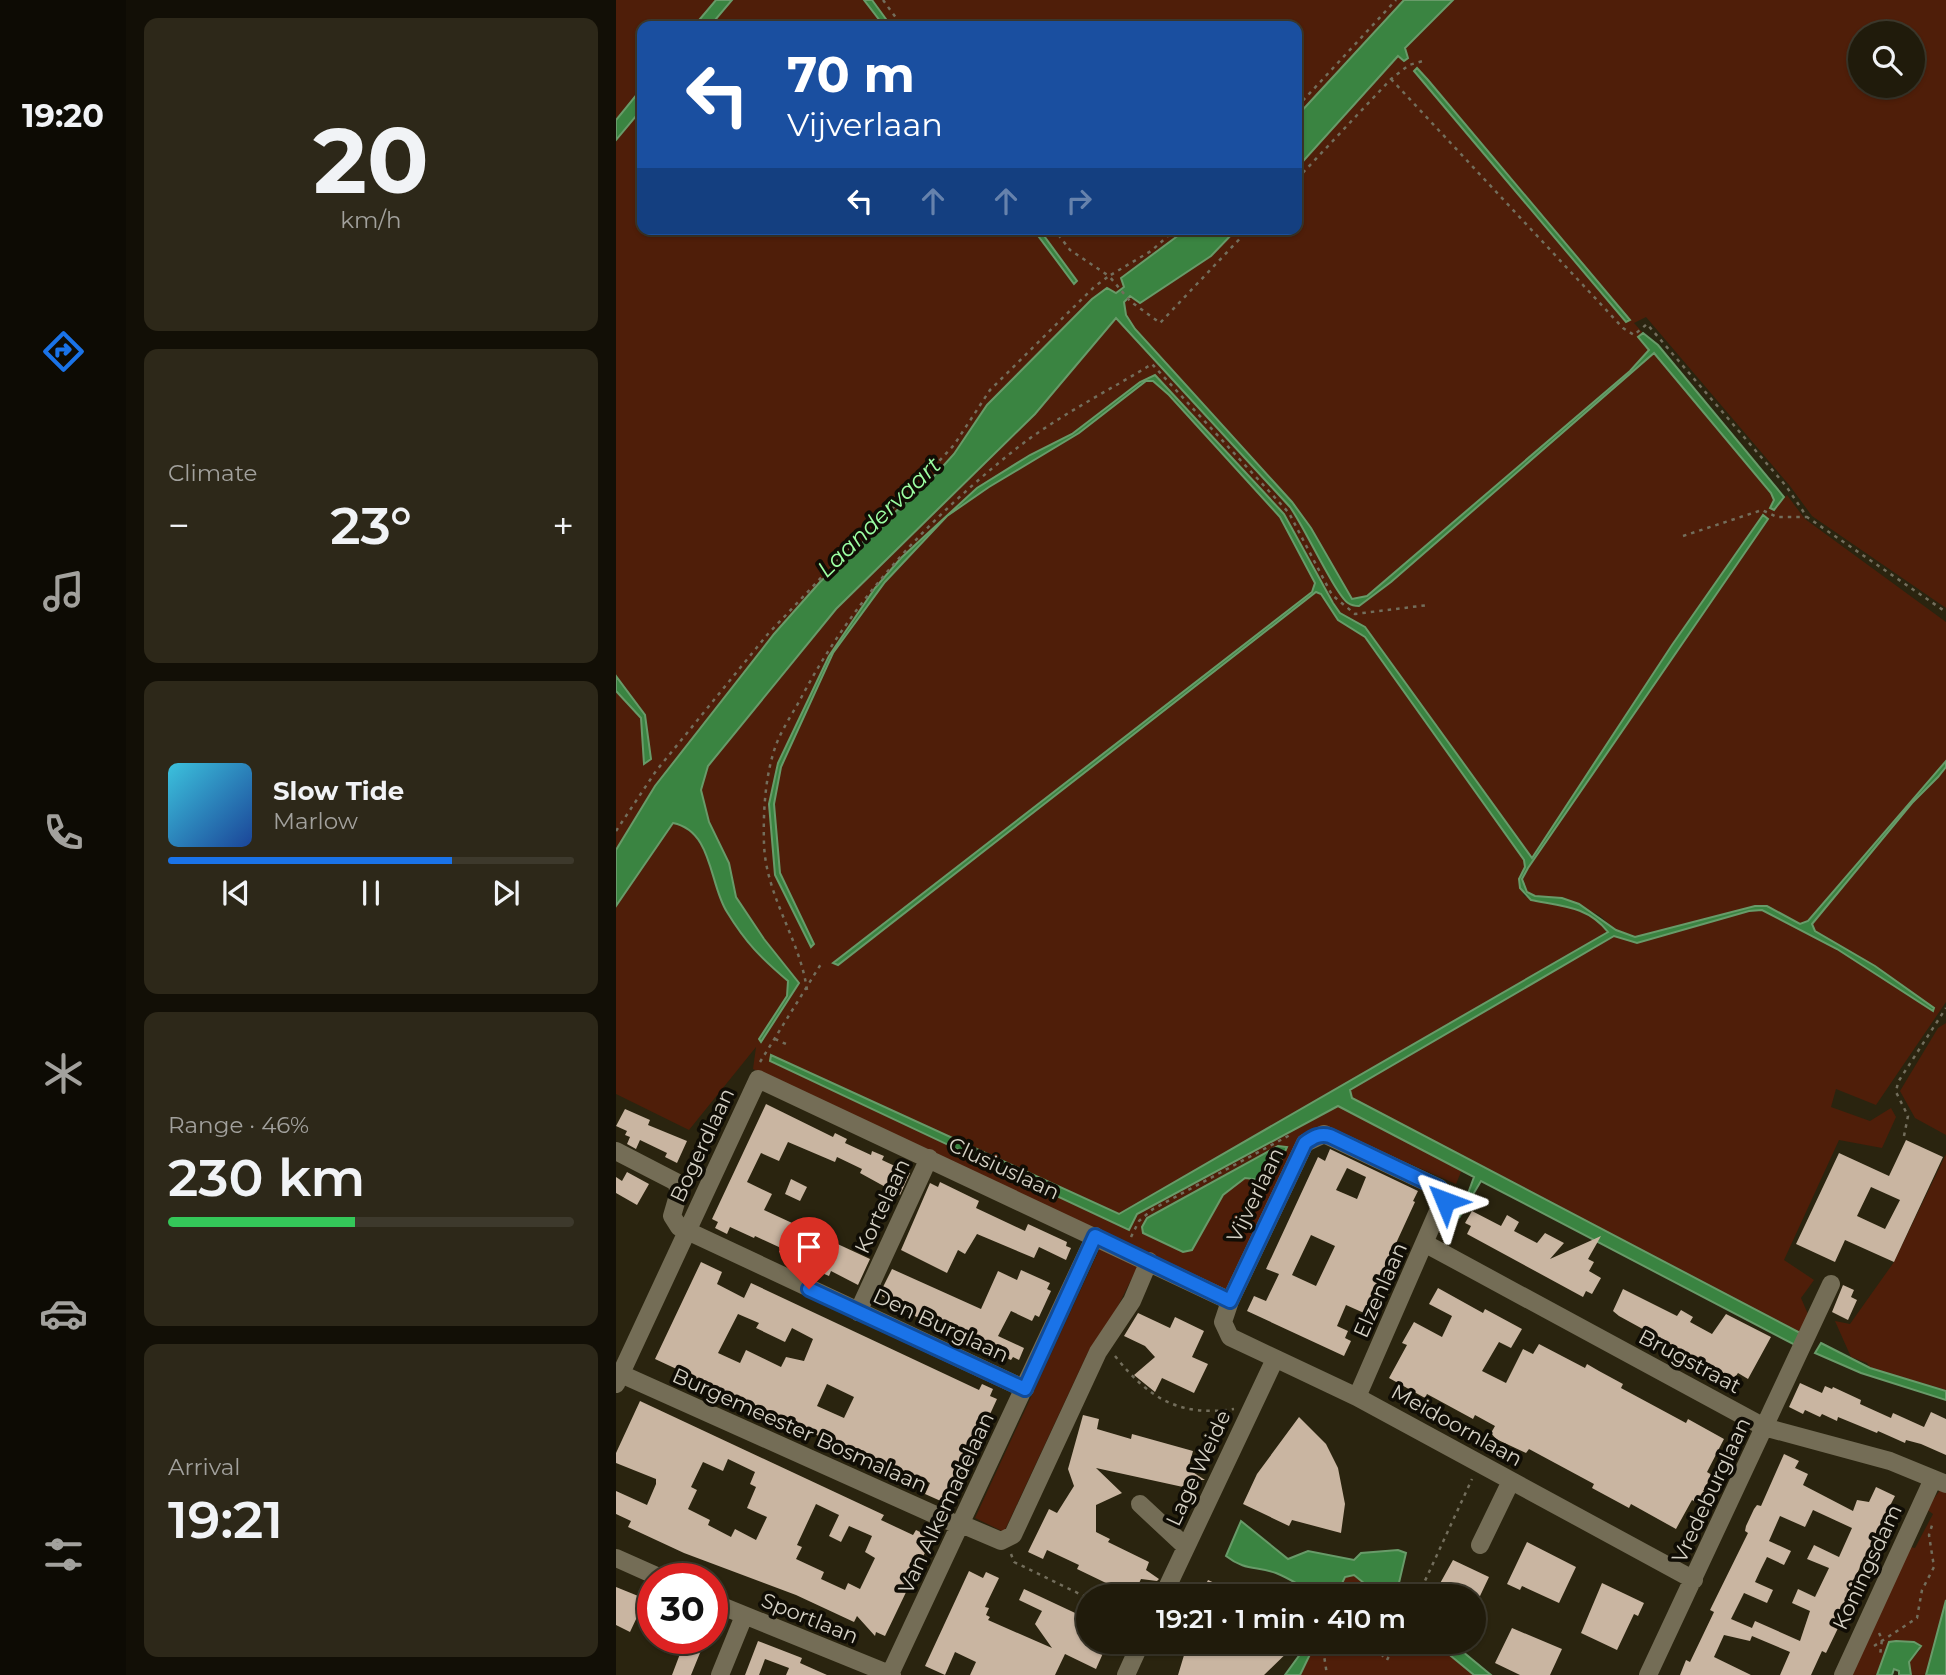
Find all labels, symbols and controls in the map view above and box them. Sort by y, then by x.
map controls [1848,21,1925,98]
button: search [1848,21,1925,98]
text: 70 m [787,45,915,104]
icon: left [672,49,763,140]
text: 19:20 [22,96,104,135]
text: 20 [313,105,429,216]
text: Vijverlaan [787,105,943,144]
icon: left [841,182,879,220]
icon: ahead [914,182,952,220]
icon: ahead [987,182,1025,220]
icon: right [1060,182,1098,220]
text: km/h [340,206,402,234]
icon: directions [39,327,88,376]
water label: Laandervaart [811,450,947,583]
text: Climate [168,459,257,487]
text: 23° [330,494,412,557]
text: − [168,502,190,549]
text: + [552,502,574,549]
icon: music [39,567,88,616]
text: Slow Tide [273,775,404,807]
text: Marlow [273,807,358,835]
icon: phone [39,808,88,857]
icon: previous [217,874,255,912]
icon: pause [352,874,390,912]
icon: next [487,874,525,912]
icon: climate [39,1049,88,1098]
street label: Bogerdlaan [665,1084,739,1206]
text: Range · 46% [168,1111,309,1139]
street label: Clusiuslaan [945,1131,1063,1205]
street label: Vijverlaan [1221,1144,1289,1246]
text: 230 km [168,1146,365,1209]
street label: Kortelaan [849,1155,915,1257]
position arrow [1408,1164,1482,1238]
pin [779,1217,839,1289]
icon: arrive [790,1228,828,1266]
street label: Elzenlaan [1348,1238,1412,1342]
street label: Den Burglaan [869,1283,1013,1367]
icon: car [39,1289,88,1338]
street label: Brugstraat [1635,1324,1745,1398]
street label: Burgemeester Bosmalaan [669,1362,931,1498]
street label: Meidoornlaan [1387,1379,1527,1471]
street label: Lage Weide [1160,1406,1236,1530]
street label: Van Alkemadelaan [893,1408,999,1598]
street label: Vredeburglaan [1666,1413,1756,1567]
text: Arrival [168,1453,241,1481]
text: 19:21 [168,1488,283,1551]
street label: Koningsdam [1827,1500,1907,1634]
icon: filters [39,1530,88,1579]
speed limit sign: 30 [637,1563,728,1654]
street label: Sportlaan [758,1587,862,1649]
text: 19:21 · 1 min · 410 m [1156,1603,1406,1635]

